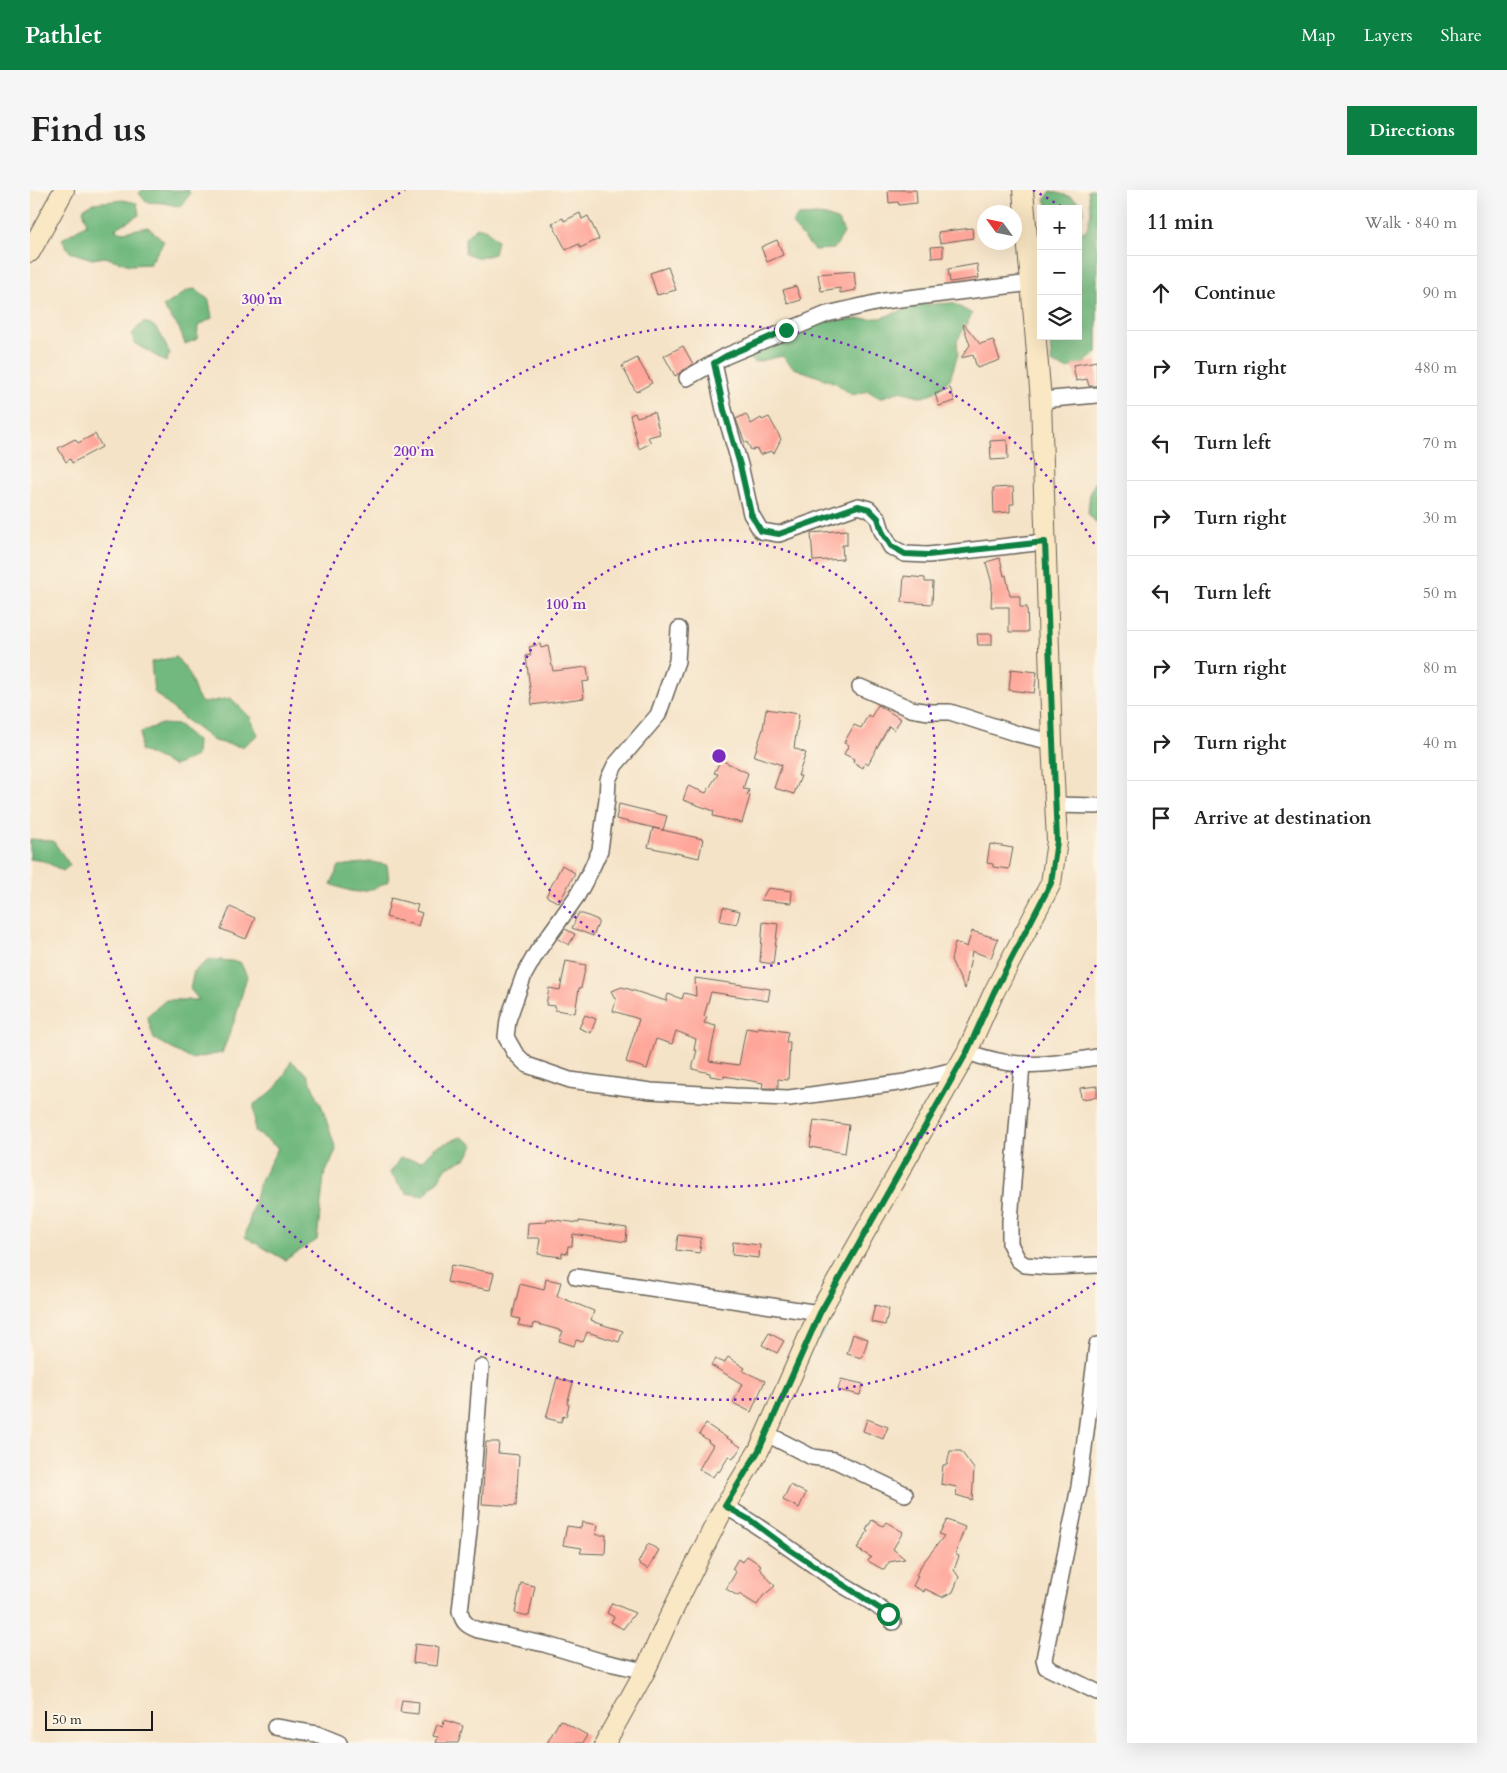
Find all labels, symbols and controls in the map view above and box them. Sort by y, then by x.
text: Pathlet [25,19,102,52]
text: Map [1301,23,1336,48]
text: Layers [1364,23,1413,48]
text: Share [1441,23,1482,48]
text: Find us [30,106,146,154]
button: Directions [1347,106,1477,155]
north arrow [977,205,1022,250]
map controls [1037,205,1082,340]
button: + [1037,205,1082,250]
text: 11 min [1147,208,1214,237]
text: Walk · 840 m [1365,212,1457,234]
button: − [1037,250,1082,295]
icon: ahead [1147,279,1175,307]
text: Continue [1194,280,1276,306]
text: 90 m [1423,282,1457,304]
text: 300 m [242,289,283,309]
button: layers [1037,295,1082,340]
route end [775,319,798,342]
icon: right [1147,354,1175,382]
text: Turn right [1194,355,1286,381]
text: 480 m [1415,357,1457,379]
icon: left [1147,429,1175,457]
text: Turn left [1194,430,1271,456]
text: 70 m [1423,432,1457,454]
text: 200 m [394,441,435,461]
icon: right [1147,504,1175,532]
text: Turn right [1194,505,1286,531]
text: 30 m [1423,507,1457,529]
icon: left [1147,579,1175,607]
text: Turn left [1194,580,1271,606]
text: 50 m [1423,582,1457,604]
text: 100 m [546,594,587,614]
icon: right [1147,654,1175,682]
text: Turn right [1194,655,1286,681]
text: 80 m [1423,657,1457,679]
icon: right [1147,729,1175,757]
text: Turn right [1194,730,1286,756]
text: 40 m [1423,732,1457,754]
centre of rings [710,747,728,765]
icon: arrive [1147,804,1175,832]
text: Arrive at destination [1194,805,1371,831]
route start [877,1603,900,1626]
scale bar [45,1708,152,1731]
text: 50 m [52,1710,82,1729]

